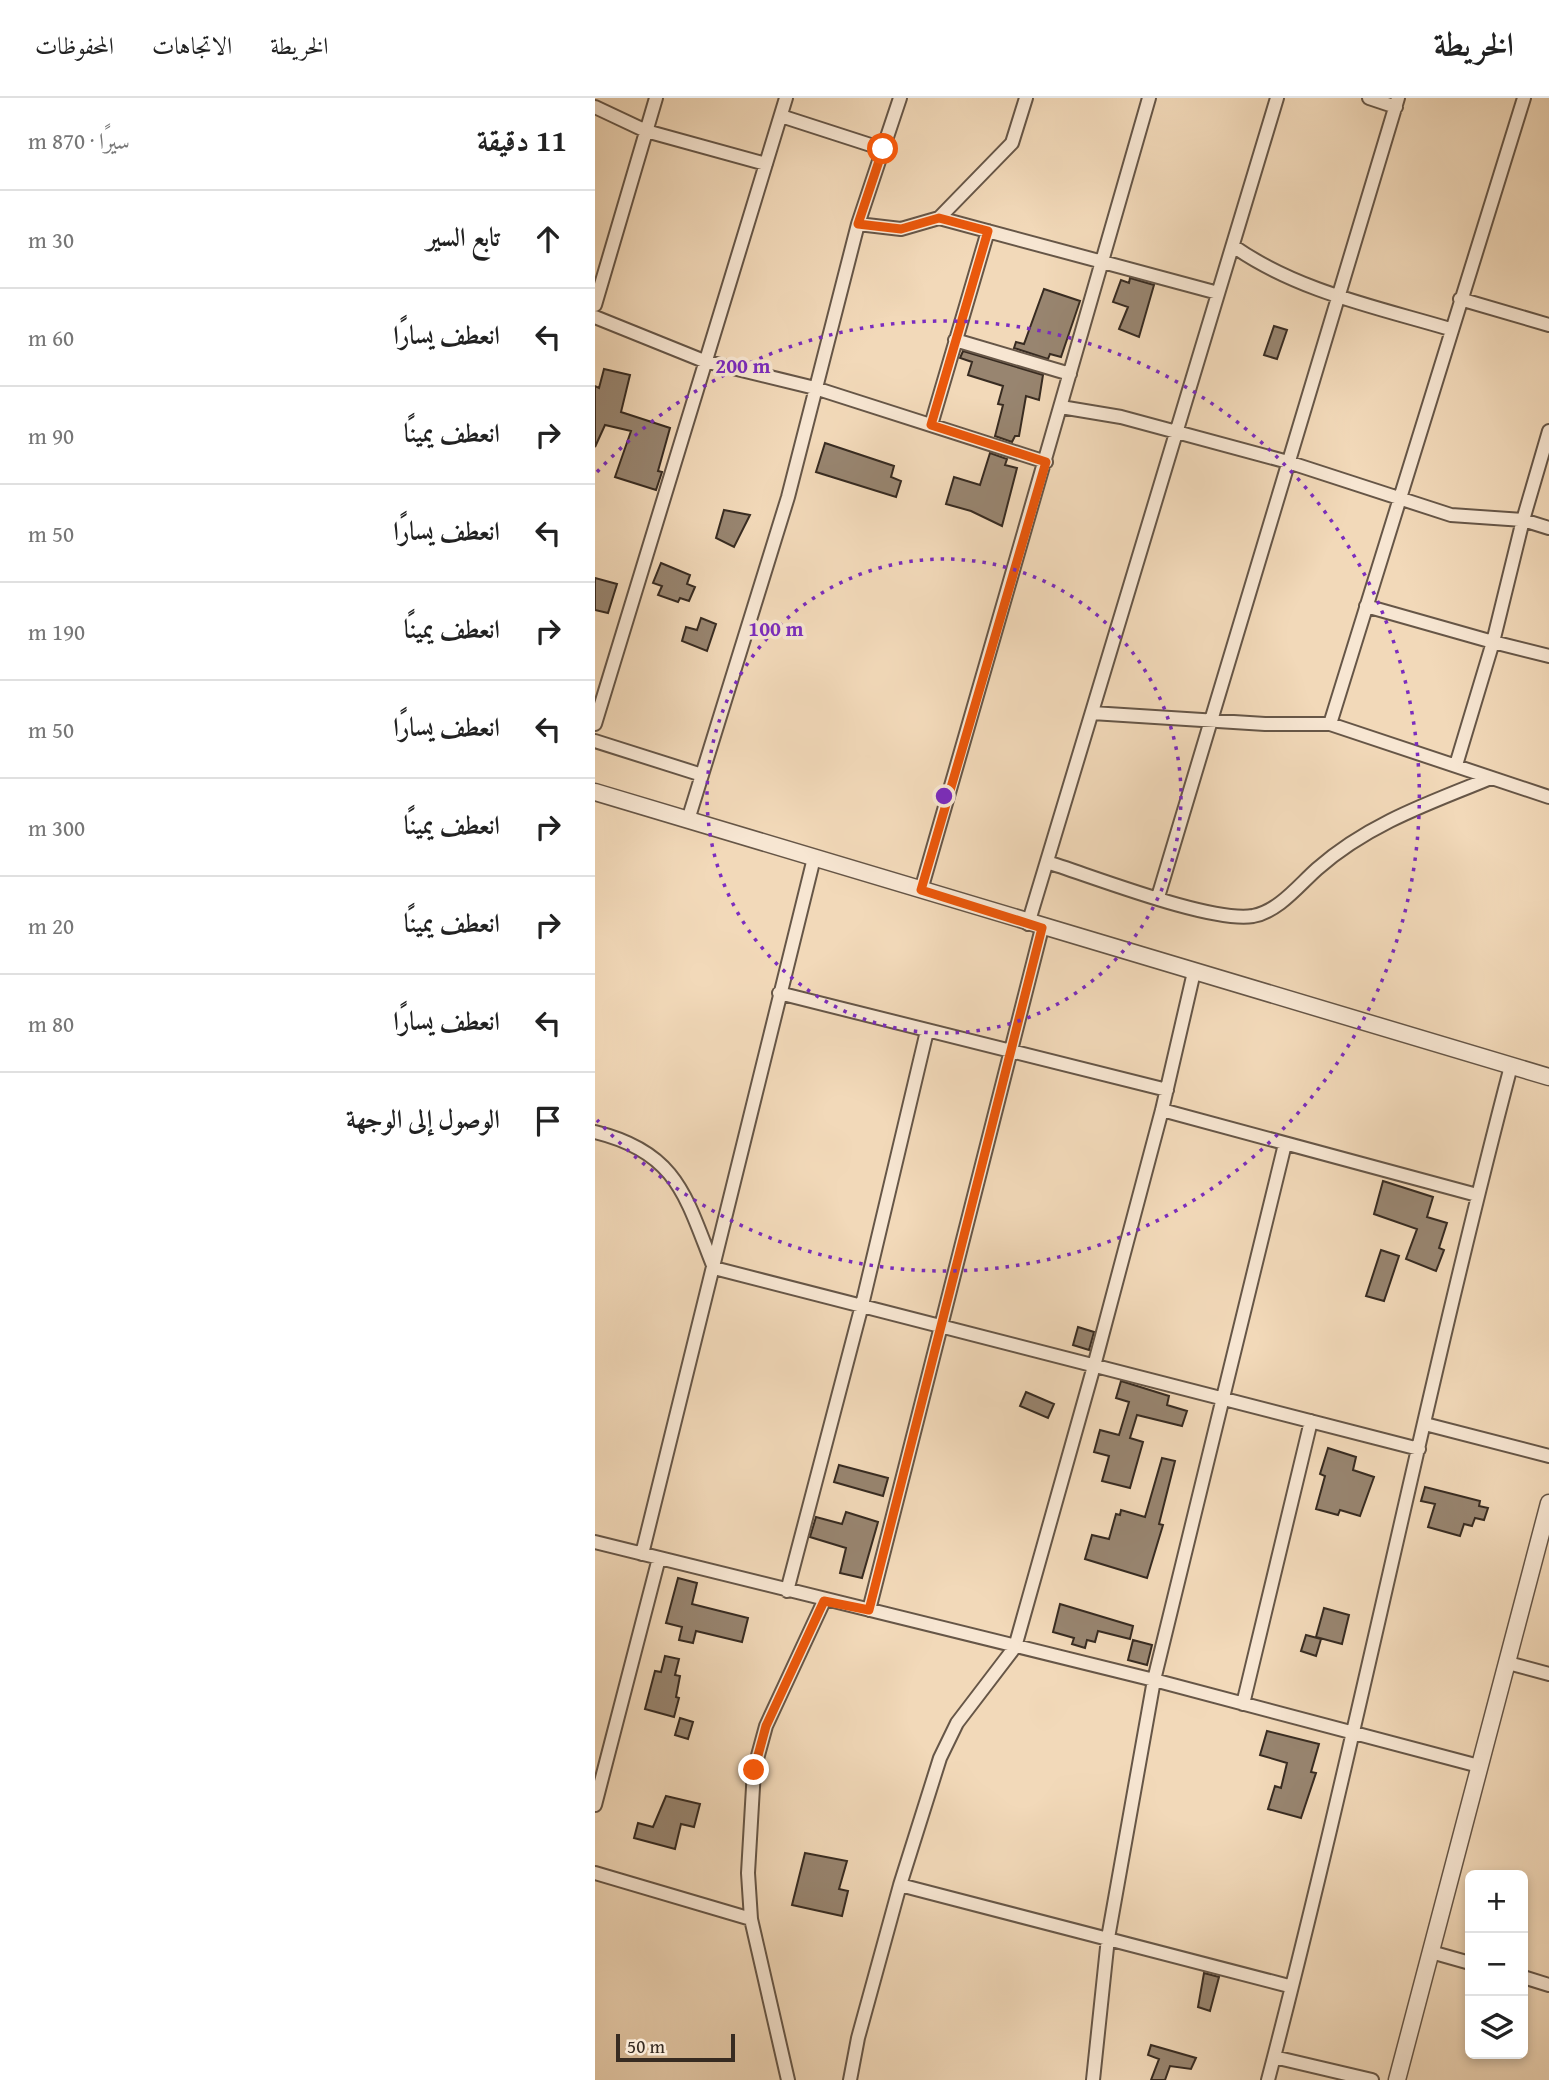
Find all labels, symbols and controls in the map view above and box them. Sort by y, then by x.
text: الخريطة [1434,20,1514,68]
text: المحفوظات [35,28,114,63]
text: الاتجاهات [152,28,232,63]
text: الخريطة [270,28,329,63]
text: 11 دقيقة [477,118,567,162]
text: سيرًا · 870 m [28,124,130,157]
route start [867,133,898,164]
text: تابع السير [426,217,500,256]
icon: ahead [529,220,567,258]
text: 30 m [28,223,74,256]
text: انعطف يسارًا [393,315,500,354]
icon: left [529,318,567,356]
text: 60 m [28,321,74,354]
text: 200 m [715,350,771,381]
text: انعطف يمينًا [404,413,500,452]
icon: right [529,416,567,454]
text: 90 m [28,419,74,452]
text: انعطف يسارًا [393,511,500,550]
icon: left [529,514,567,552]
text: 50 m [28,517,74,550]
text: انعطف يمينًا [404,609,500,648]
icon: right [529,612,567,650]
text: 100 m [748,613,804,644]
text: 190 m [28,615,85,648]
text: انعطف يسارًا [393,707,500,746]
icon: left [529,710,567,748]
text: 50 m [28,713,74,746]
centre of rings [932,784,956,808]
text: انعطف يمينًا [404,805,500,844]
icon: right [529,808,567,846]
text: 300 m [28,811,85,844]
text: انعطف يمينًا [404,903,500,942]
icon: right [529,906,567,944]
text: 20 m [28,909,74,942]
text: انعطف يسارًا [393,1001,500,1040]
icon: left [529,1004,567,1042]
text: 80 m [28,1007,74,1040]
text: الوصول إلى الوجهة [346,1099,500,1138]
icon: arrive [529,1102,567,1140]
route end [738,1754,769,1785]
map controls [1465,1870,1528,2059]
button: + [1465,1870,1528,1933]
button: − [1465,1933,1528,1996]
button: layers [1465,1996,1528,2059]
scale bar [616,2031,735,2063]
text: 50 m [627,2032,665,2060]

